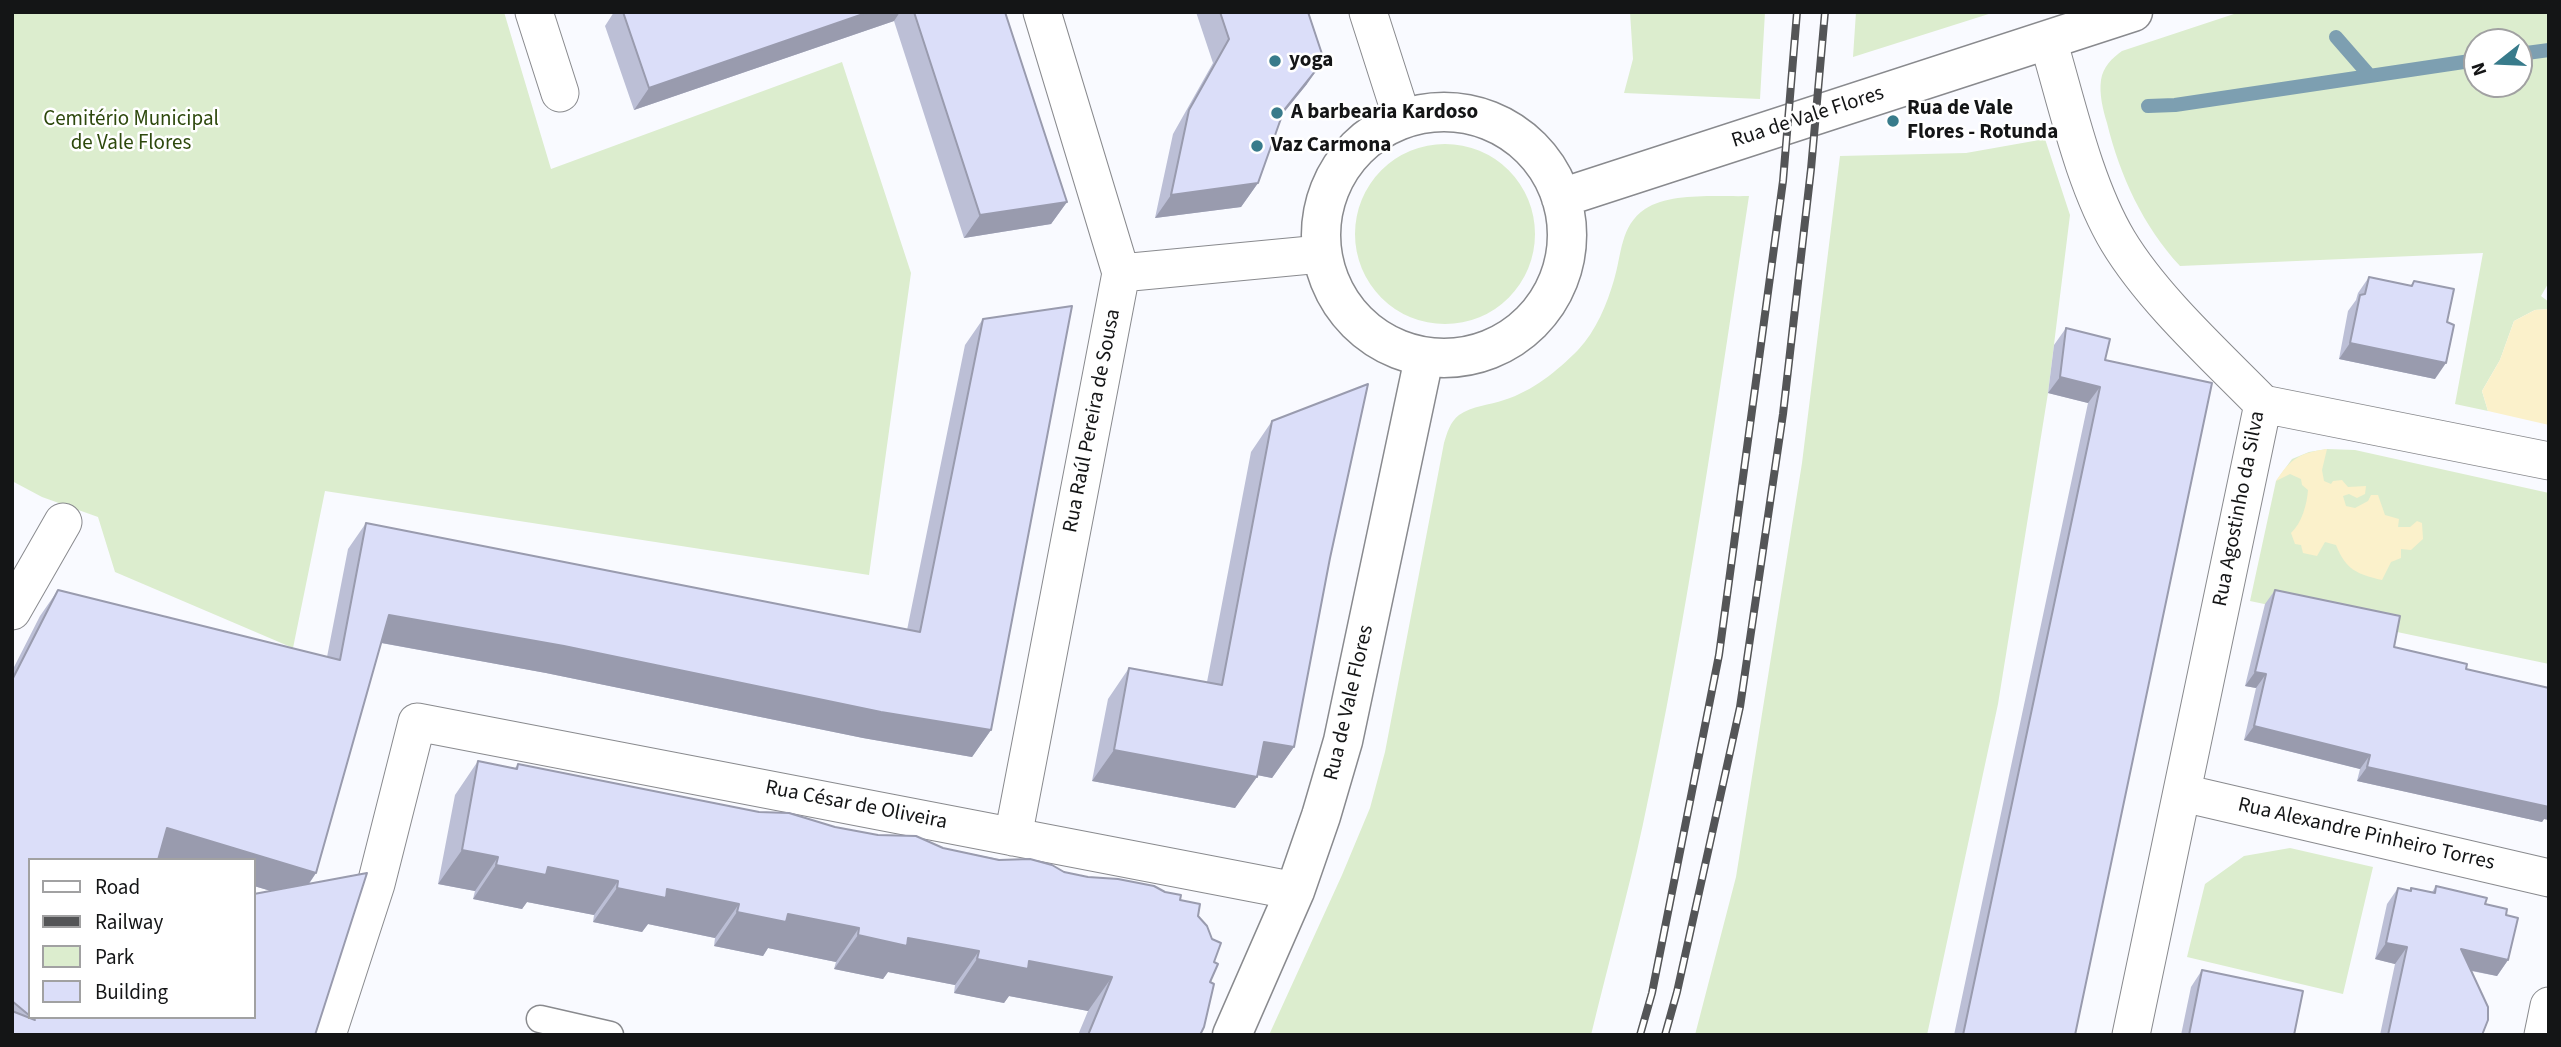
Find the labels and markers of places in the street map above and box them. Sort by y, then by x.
place label: yoga [1289,48,1333,74]
marker: yoga [1267,53,1283,69]
place label: Rua de Vale Flores - Rotunda [1907,96,2058,146]
place label: A barbearia Kardoso [1291,100,1478,126]
marker: A barbearia Kardoso [1269,105,1285,121]
marker: Rua de Vale Flores - Rotunda [1885,113,1901,129]
place label: Vaz Carmona [1271,133,1391,159]
marker: Vaz Carmona [1249,138,1265,154]

